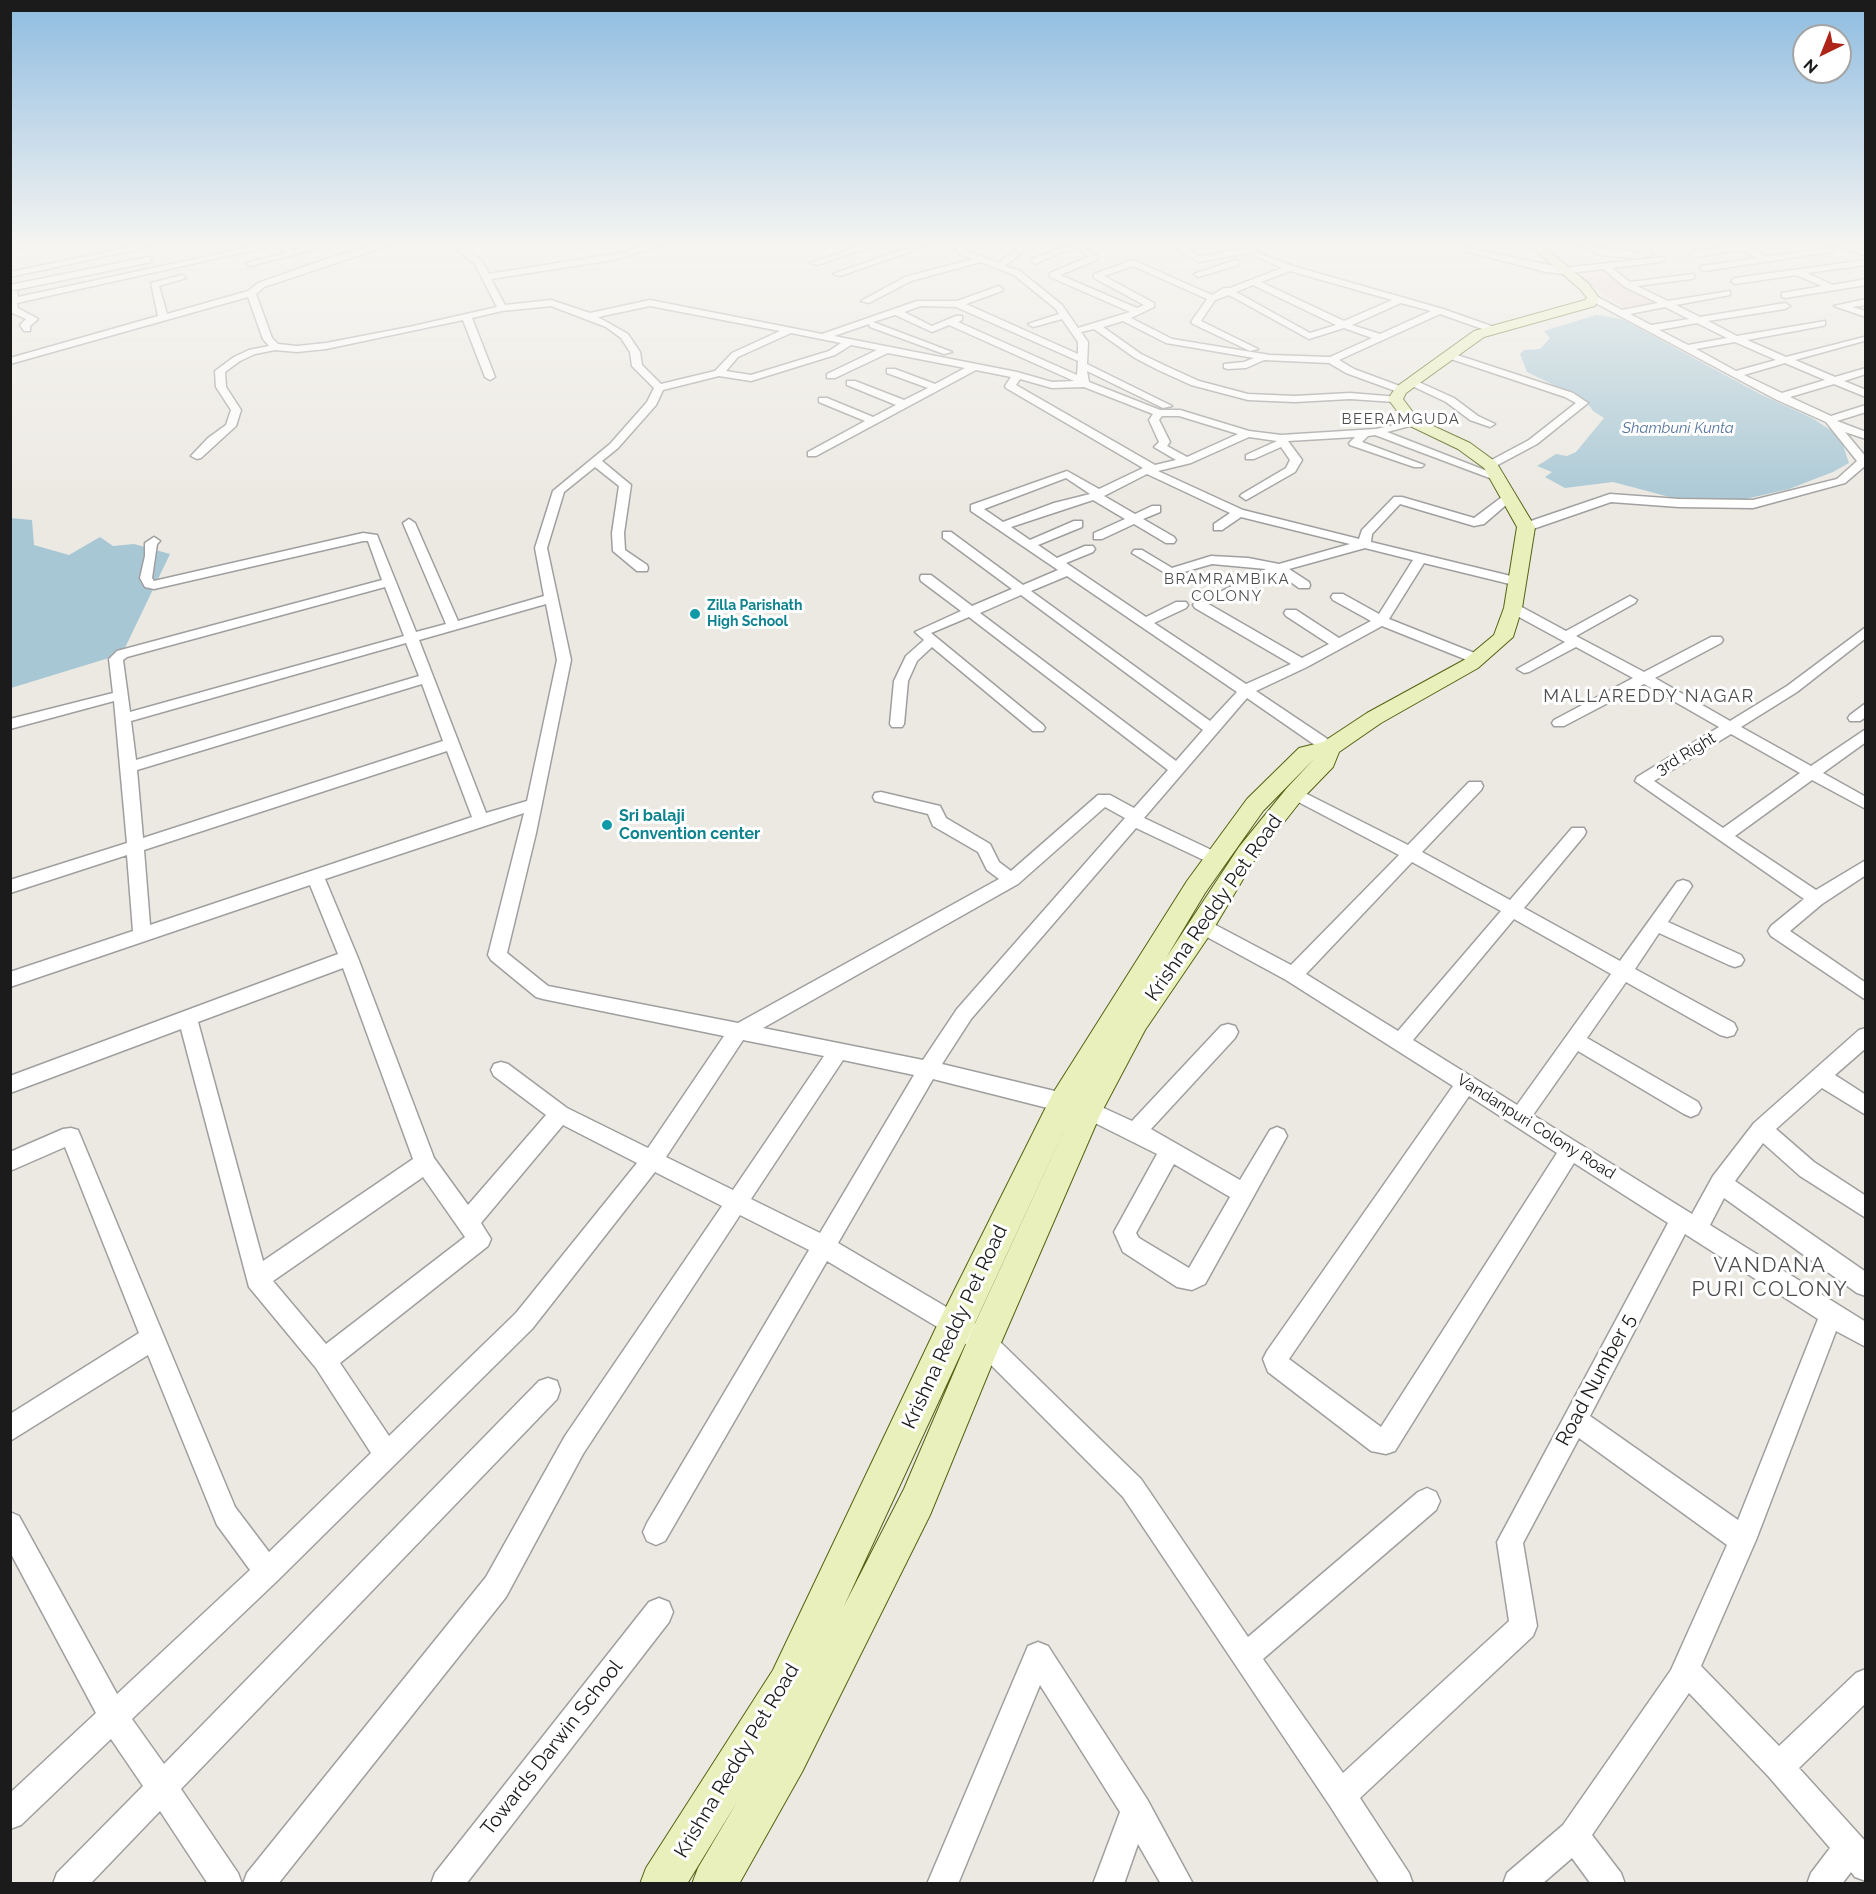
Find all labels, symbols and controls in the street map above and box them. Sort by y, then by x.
north arrow [1792,24,1852,84]
text: N [1800,55,1822,77]
district label: BEERAMGUDA [1342,410,1460,428]
water label: Shambuni Kunta [1622,419,1734,437]
district label: BRAMRAMBIKA COLONY [1164,570,1290,605]
place label: Zilla Parishath High School [707,598,802,630]
marker: Zilla Parishath High School [688,607,702,621]
district label: MALLAREDDY NAGAR [1543,686,1755,708]
street label: 3rd Right [1653,729,1719,779]
place label: Sri balaji Convention center [619,806,760,844]
street label: Krishna Reddy Pet Road [1140,810,1288,1006]
marker: Sri balaji Convention center [600,818,614,832]
street label: Vandanpuri Colony Road [1453,1070,1619,1184]
street label: Krishna Reddy Pet Road [897,1221,1013,1433]
district label: VANDANA PURI COLONY [1691,1253,1849,1303]
street label: Road Number 5 [1551,1310,1641,1450]
street label: Towards Darwin School [476,1656,628,1840]
street label: Krishna Reddy Pet Road [669,1660,805,1862]

